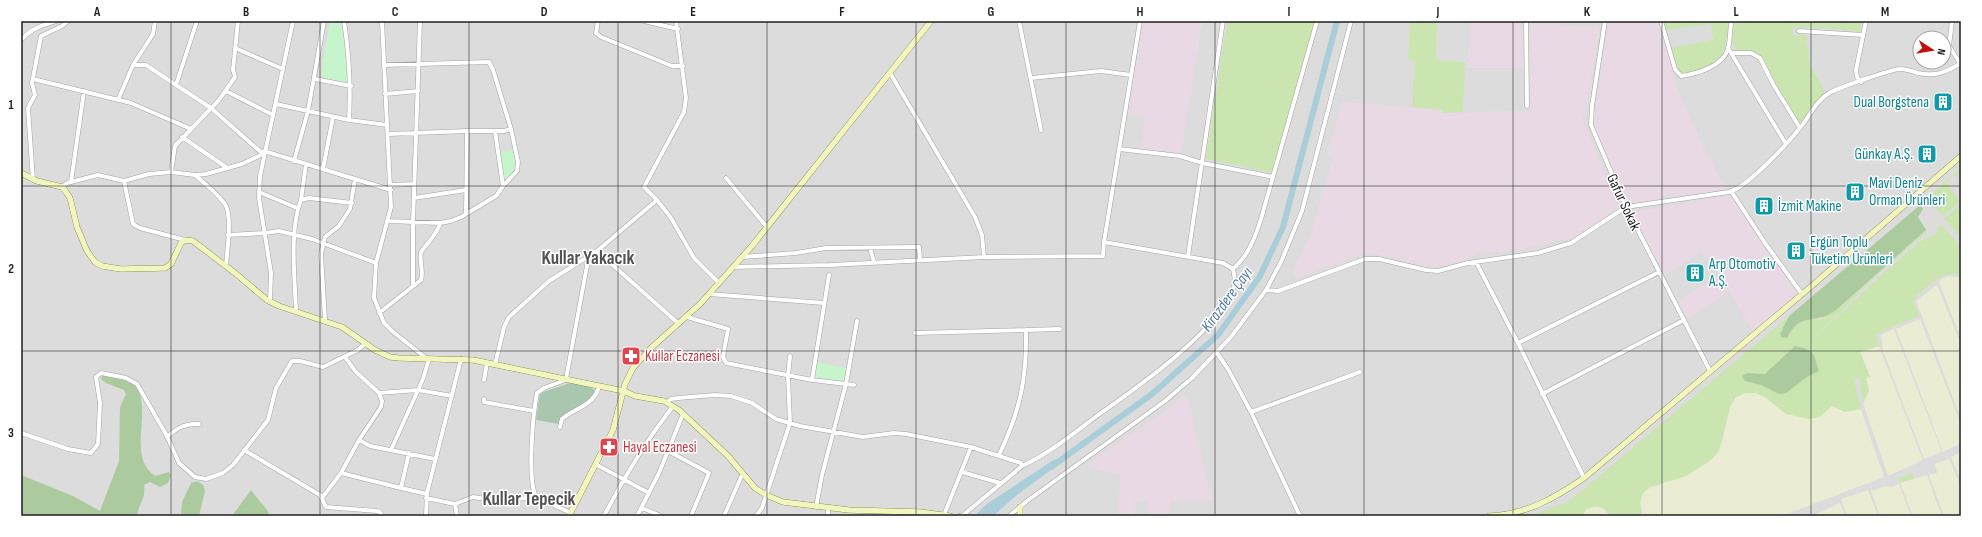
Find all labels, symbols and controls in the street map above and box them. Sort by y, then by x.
text: A [93,4,101,20]
text: B [243,4,249,20]
text: C [392,4,399,20]
text: D [541,4,548,20]
text: E [690,4,696,20]
text: F [839,4,845,20]
text: G [988,4,995,20]
text: H [1137,4,1144,20]
text: I [1288,4,1291,20]
text: J [1436,4,1440,20]
text: K [1584,4,1591,20]
text: L [1733,4,1739,20]
text: M [1881,4,1889,20]
north arrow [1912,30,1952,70]
text: N [1934,48,1948,56]
building icon: Dual Borgstena [1932,91,1954,113]
place label: Dual Borgstena [1854,93,1929,112]
text: 1 [8,97,14,113]
building icon: Günkay A.Ş. [1916,143,1938,165]
place label: Günkay A.Ş. [1855,145,1913,164]
street label: Gafur Sokak [1602,171,1645,234]
place label: Mavi Deniz Orman Ürünleri [1869,174,1945,210]
building icon: Mavi Deniz Orman Ürünleri [1844,181,1866,203]
building icon: İzmit Makine [1753,195,1775,217]
place label: İzmit Makine [1778,197,1841,216]
place label: Ergün Toplu Tüketim Ürünleri [1810,233,1893,269]
building icon: Ergün Toplu Tüketim Ürünleri [1785,240,1807,262]
district label: Kullar Yakacık [542,247,634,270]
place label: Arp Otomotiv A.Ş. [1708,255,1776,291]
text: 2 [8,261,14,277]
building icon: Arp Otomotiv A.Ş. [1684,262,1706,284]
water label: Kirazdere Çayı [1197,264,1257,336]
pharmacy icon: Kullar Eczanesi [620,345,642,367]
place label: Kullar Eczanesi [645,347,720,366]
text: 3 [8,425,14,441]
pharmacy icon: Hayal Eczanesi [598,436,620,458]
place label: Hayal Eczanesi [623,438,697,457]
district label: Kullar Tepecik [482,488,576,511]

